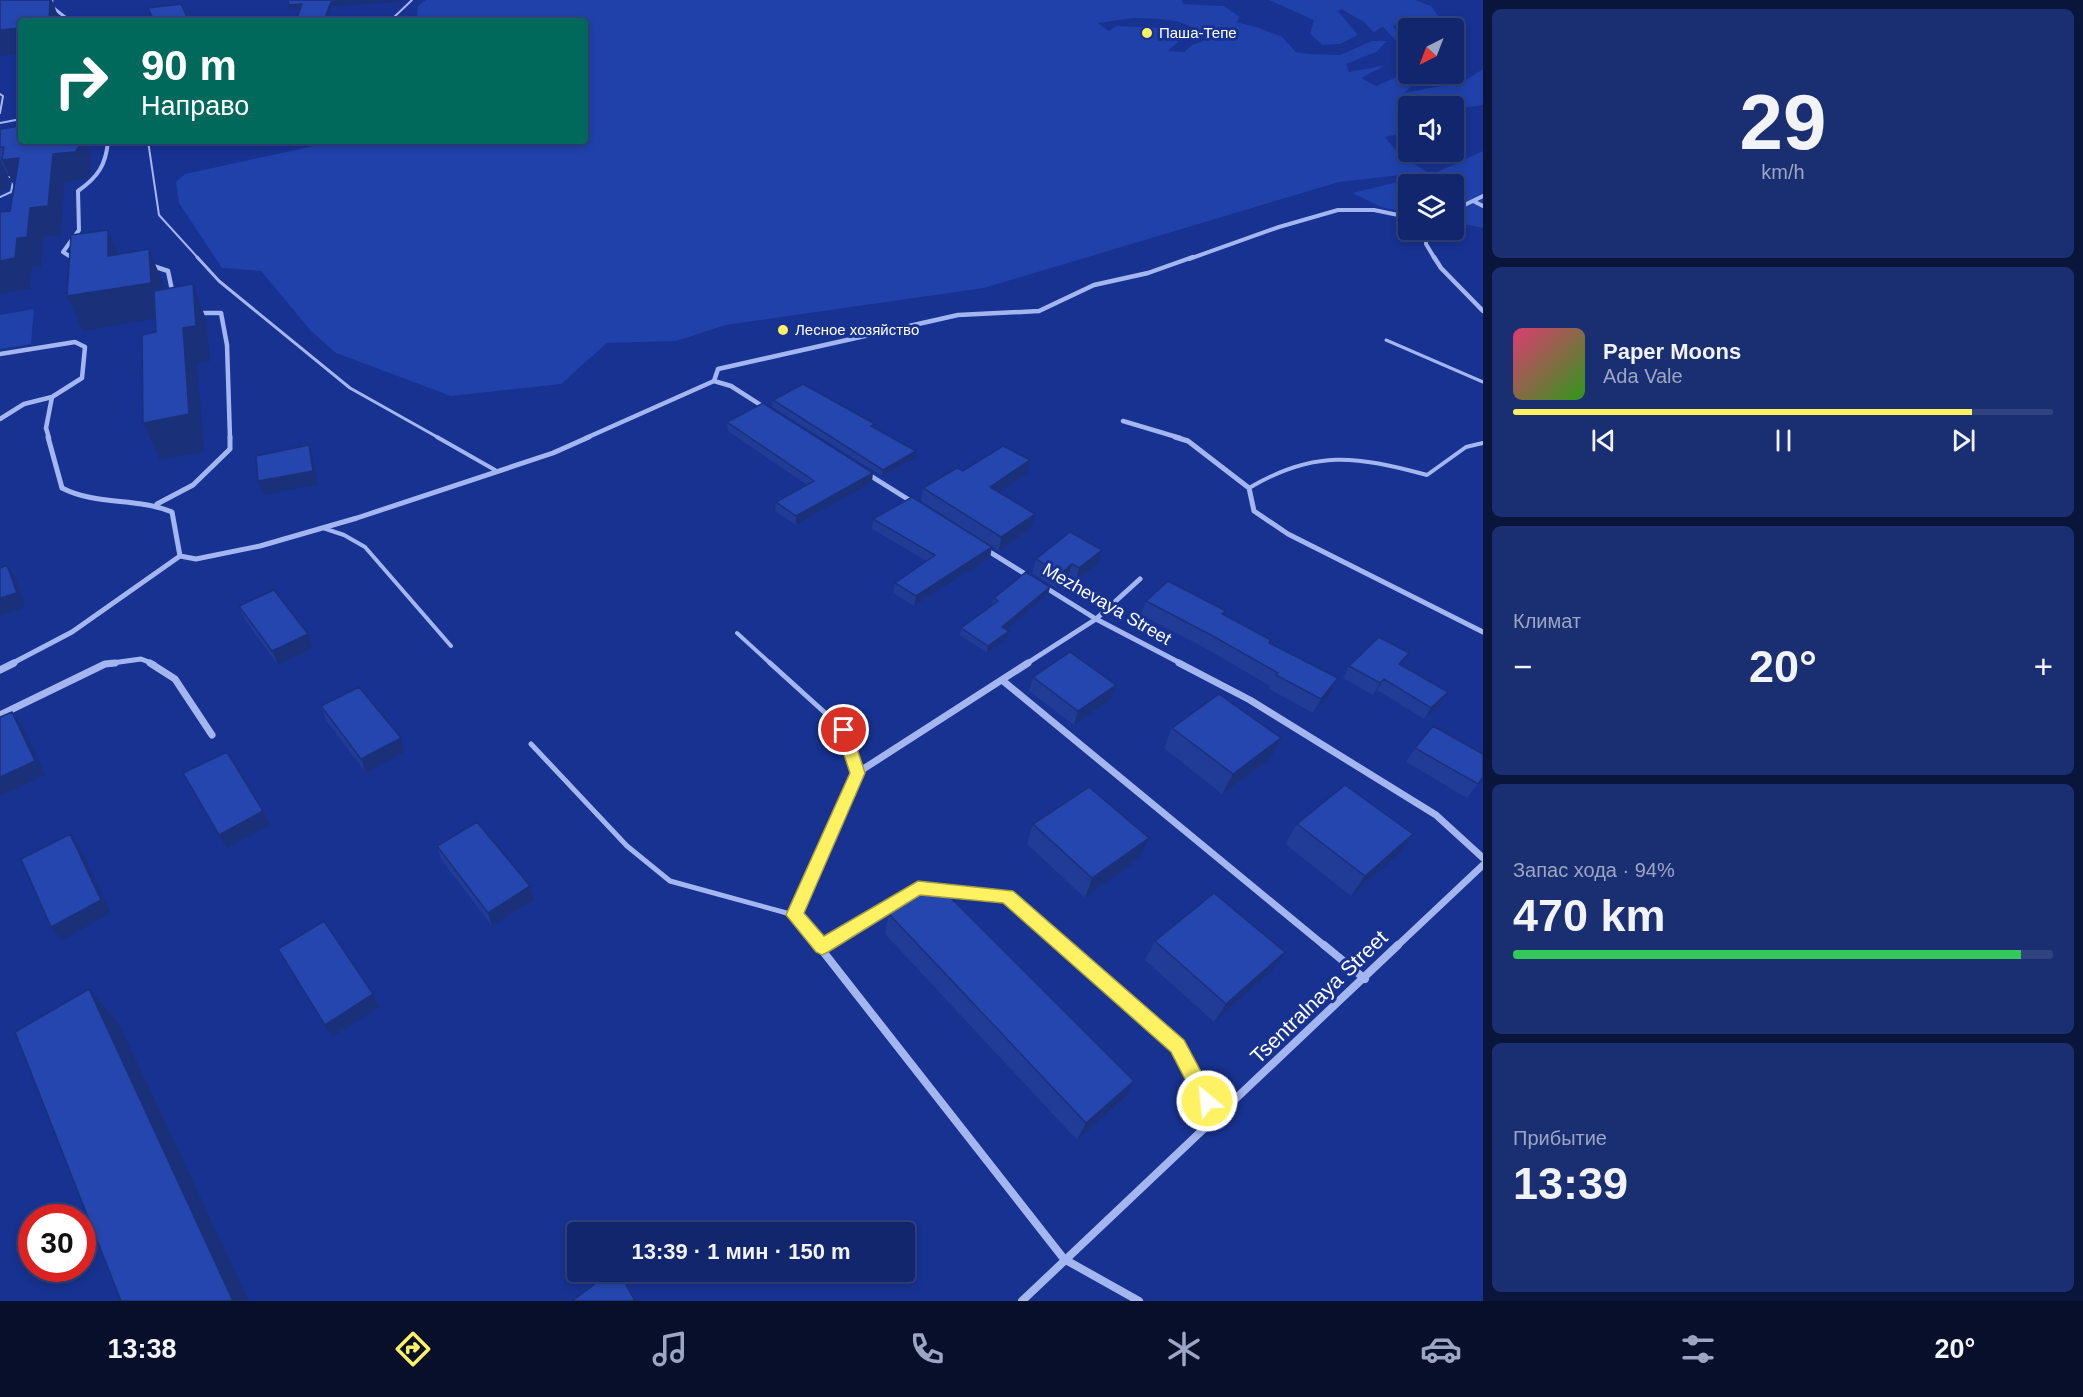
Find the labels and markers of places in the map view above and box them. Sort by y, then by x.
place label: Паша-Тепе [1159,24,1237,41]
marker: Паша-Тепе [1140,26,1154,40]
place label: Лесное хозяйство [795,321,919,338]
marker: Лесное хозяйство [776,323,790,337]
pin [818,704,869,755]

